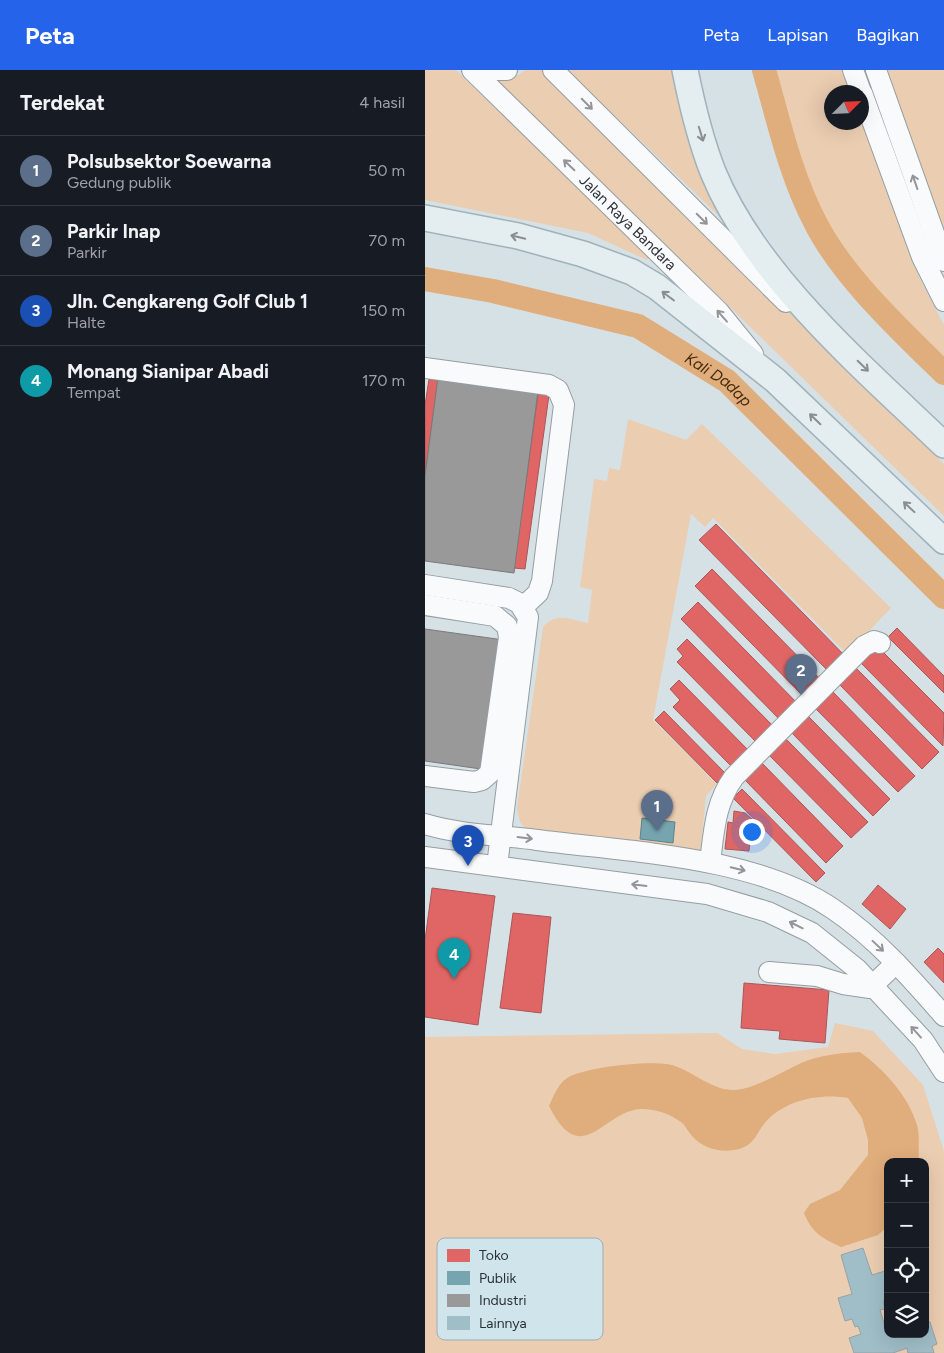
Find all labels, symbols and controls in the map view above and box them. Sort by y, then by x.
text: Peta [25,21,75,50]
text: Peta [703,24,739,46]
text: Lapisan [767,24,828,46]
text: Bagikan [856,24,919,46]
north arrow [824,85,869,130]
text: Terdekat [20,90,105,115]
text: 4 hasil [359,93,405,112]
one-way arrow [581,98,593,110]
one-way arrow [696,126,706,142]
text: Polsubsektor Soewarna [67,150,271,173]
one-way arrow [562,159,575,171]
text: 1 [33,161,39,180]
text: 50 m [368,161,405,180]
street label: Jalan Raya Bandara [575,171,680,274]
text: Gedung publik [67,173,171,192]
one-way arrow [910,174,920,190]
one-way arrow [696,213,709,225]
text: Parkir Inap [67,220,160,243]
text: 2 [31,231,41,250]
text: 70 m [369,231,405,250]
one-way arrow [511,232,527,241]
text: Parkir [67,243,107,262]
text: Jln. Cengkareng Golf Club 1 [67,290,308,313]
one-way arrow [662,290,675,301]
text: 3 [32,301,40,320]
text: 150 m [361,301,405,320]
one-way arrow [716,309,727,322]
text: Halte [67,313,105,332]
water label: Kali Dadap [682,348,756,410]
text: Monang Sianipar Abadi [67,360,269,383]
one-way arrow [857,360,869,372]
text: 4 [31,371,41,390]
text: 170 m [362,371,405,390]
text: Tempat [67,383,121,402]
one-way arrow [809,413,821,425]
one-way arrow [902,501,915,513]
pin: 2 [785,654,817,695]
pin: 1 [641,790,673,831]
your location [739,819,765,845]
pin: 3 [452,825,484,866]
one-way arrow [517,833,533,843]
one-way arrow [729,865,745,874]
one-way arrow [632,880,648,890]
one-way arrow [789,920,804,929]
pin: 4 [438,938,470,979]
one-way arrow [872,940,885,952]
one-way arrow [910,1026,922,1039]
map controls [884,1158,929,1338]
button: + [884,1158,929,1203]
button: − [884,1203,929,1248]
legend [437,1238,603,1340]
text: Toko [479,1247,509,1264]
button: locate [884,1248,929,1293]
text: Publik [479,1270,516,1287]
text: Industri [479,1292,526,1309]
button: layers [884,1293,929,1338]
text: Lainnya [479,1315,527,1332]

